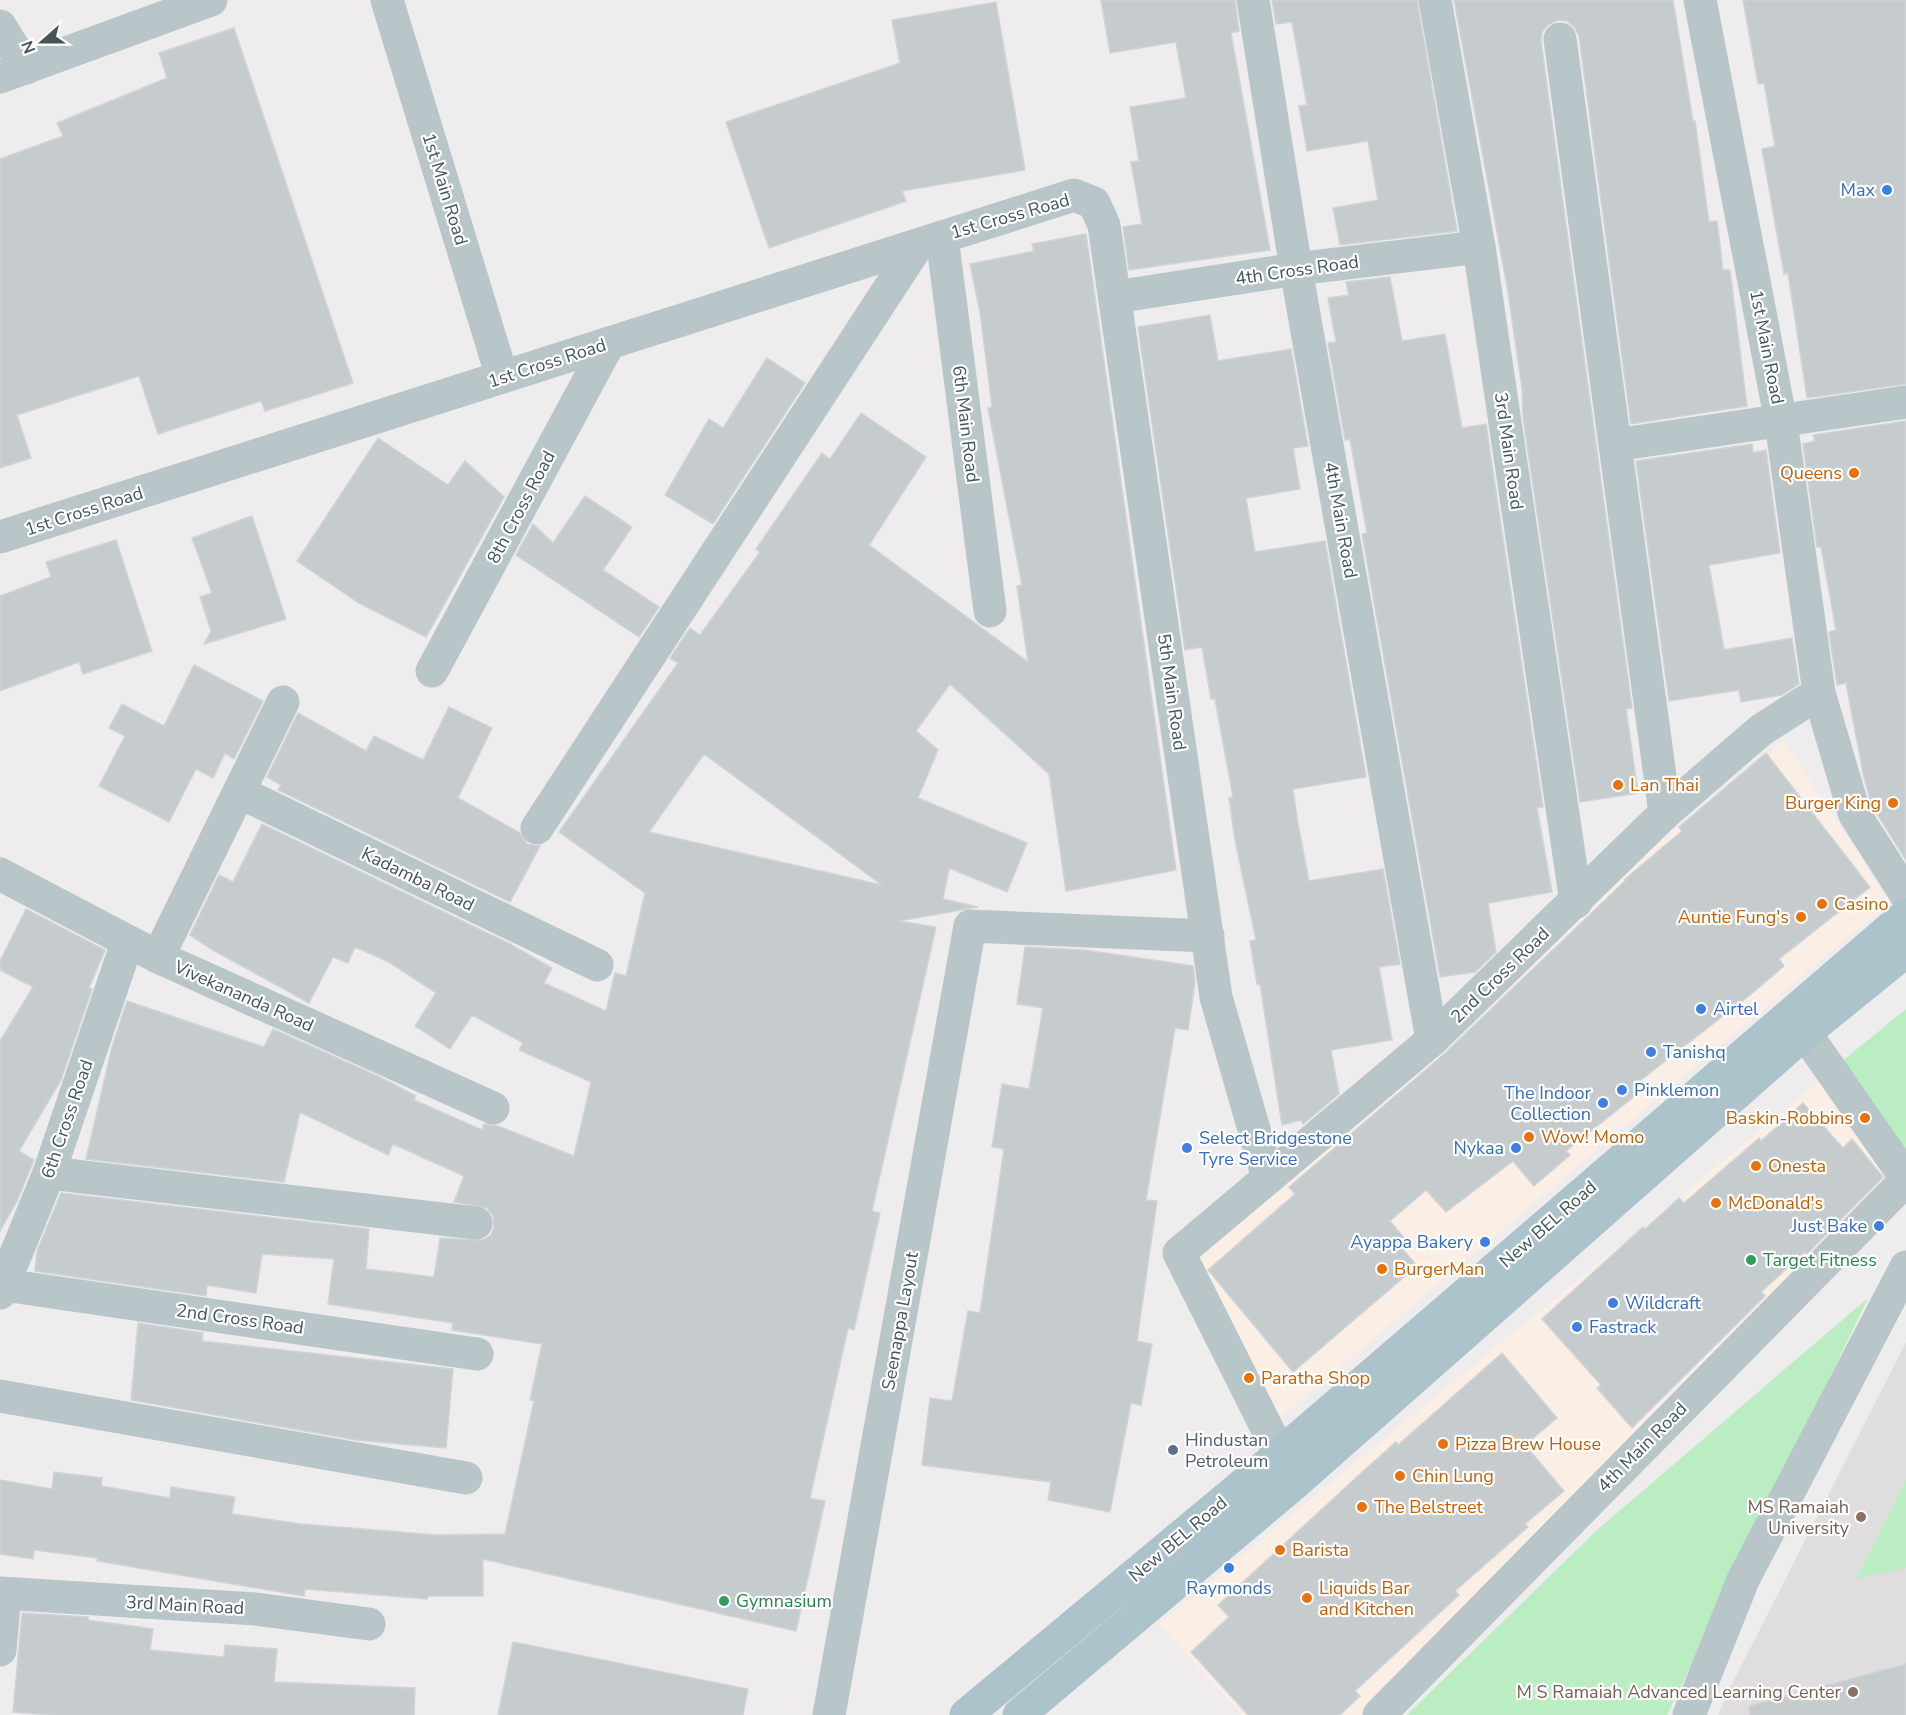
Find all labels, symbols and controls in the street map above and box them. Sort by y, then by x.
north arrow [12,12,72,72]
text: N [17,37,41,57]
street label: 1st Main Road [417,130,473,248]
place label: Max [1841,178,1876,202]
marker: Max [1880,183,1894,197]
street label: 1st Cross Road [948,188,1072,244]
street label: 4th Cross Road [1234,249,1360,291]
street label: 1st Main Road [1744,288,1790,406]
street label: 1st Cross Road [485,333,609,393]
street label: 6th Main Road [947,364,985,484]
street label: 3rd Main Road [1489,391,1529,511]
street label: 8th Cross Road [481,447,561,567]
street label: 4th Main Road [1319,460,1363,580]
place label: Queens [1780,461,1842,485]
marker: Queens [1847,466,1861,480]
street label: 1st Cross Road [22,481,146,541]
street label: 5th Main Road [1152,632,1192,752]
place label: Lan Thai [1630,773,1699,797]
marker: Lan Thai [1611,778,1625,792]
place label: Burger King [1785,791,1881,815]
marker: Burger King [1886,796,1900,810]
street label: Kadamba Road [358,841,478,917]
place label: Casino [1834,892,1888,916]
marker: Casino [1815,897,1829,911]
place label: Auntie Fung's [1678,905,1789,929]
marker: Auntie Fung's [1794,910,1808,924]
street label: 2nd Cross Road [1445,922,1555,1028]
street label: Vivekananda Road [170,954,318,1038]
place label: Airtel [1713,997,1759,1021]
marker: Airtel [1694,1002,1708,1016]
place label: Tanishq [1663,1040,1726,1064]
marker: Tanishq [1644,1045,1658,1059]
street label: 6th Cross Road [35,1056,99,1182]
place label: Pinklemon [1634,1078,1719,1102]
place label: The Indoor Collection [1504,1081,1592,1126]
marker: Pinklemon [1615,1083,1629,1097]
marker: The Indoor Collection [1596,1096,1610,1110]
place label: Baskin-Robbins [1726,1106,1853,1130]
marker: Baskin-Robbins [1858,1111,1872,1125]
place label: Wow! Momo [1541,1125,1644,1149]
place label: Select Bridgestone Tyre Service [1199,1126,1352,1171]
marker: Wow! Momo [1522,1130,1536,1144]
place label: Nykaa [1453,1136,1504,1160]
marker: Select Bridgestone Tyre Service [1180,1141,1194,1155]
marker: Nykaa [1509,1141,1523,1155]
place label: Onesta [1768,1154,1826,1178]
marker: Onesta [1749,1159,1763,1173]
street label: New BEL Road [1494,1175,1602,1273]
place label: McDonald's [1728,1191,1823,1215]
marker: McDonald's [1709,1196,1723,1210]
place label: Just Bake [1791,1214,1867,1238]
marker: Just Bake [1872,1219,1886,1233]
place label: Ayappa Bakery [1350,1230,1474,1254]
marker: Ayappa Bakery [1478,1235,1492,1249]
place label: Target Fitness [1763,1248,1877,1272]
street label: Seenappa Layout [876,1249,924,1392]
marker: Target Fitness [1744,1253,1758,1267]
place label: BurgerMan [1394,1257,1484,1281]
marker: BurgerMan [1375,1262,1389,1276]
place label: Wildcraft [1625,1291,1702,1315]
marker: Wildcraft [1606,1296,1620,1310]
street label: 2nd Cross Road [175,1298,305,1340]
place label: Fastrack [1589,1315,1657,1339]
marker: Fastrack [1570,1320,1584,1334]
place label: Paratha Shop [1261,1366,1370,1390]
marker: Paratha Shop [1242,1371,1256,1385]
street label: 4th Main Road [1592,1397,1692,1497]
place label: Hindustan Petroleum [1185,1428,1269,1473]
place label: Pizza Brew House [1455,1432,1601,1456]
marker: Pizza Brew House [1436,1437,1450,1451]
marker: Hindustan Petroleum [1166,1443,1180,1457]
place label: Chin Lung [1412,1464,1494,1488]
marker: Chin Lung [1393,1469,1407,1483]
street label: New BEL Road [1124,1491,1232,1587]
place label: The Belstreet [1374,1495,1484,1519]
place label: MS Ramaiah University [1747,1495,1850,1540]
marker: The Belstreet [1355,1500,1369,1514]
marker: MS Ramaiah University [1854,1510,1868,1524]
place label: Barista [1292,1538,1349,1562]
marker: Barista [1273,1543,1287,1557]
marker: Raymonds [1222,1561,1236,1575]
place label: Raymonds [1186,1576,1272,1600]
place label: Liquids Bar and Kitchen [1319,1576,1414,1621]
place label: Gymnasium [736,1589,832,1613]
street label: 3rd Main Road [125,1590,245,1620]
marker: Liquids Bar and Kitchen [1300,1591,1314,1605]
marker: Gymnasium [717,1594,731,1608]
place label: M S Ramaiah Advanced Learning Center [1516,1680,1842,1704]
marker: M S Ramaiah Advanced Learning Center [1846,1685,1860,1699]

